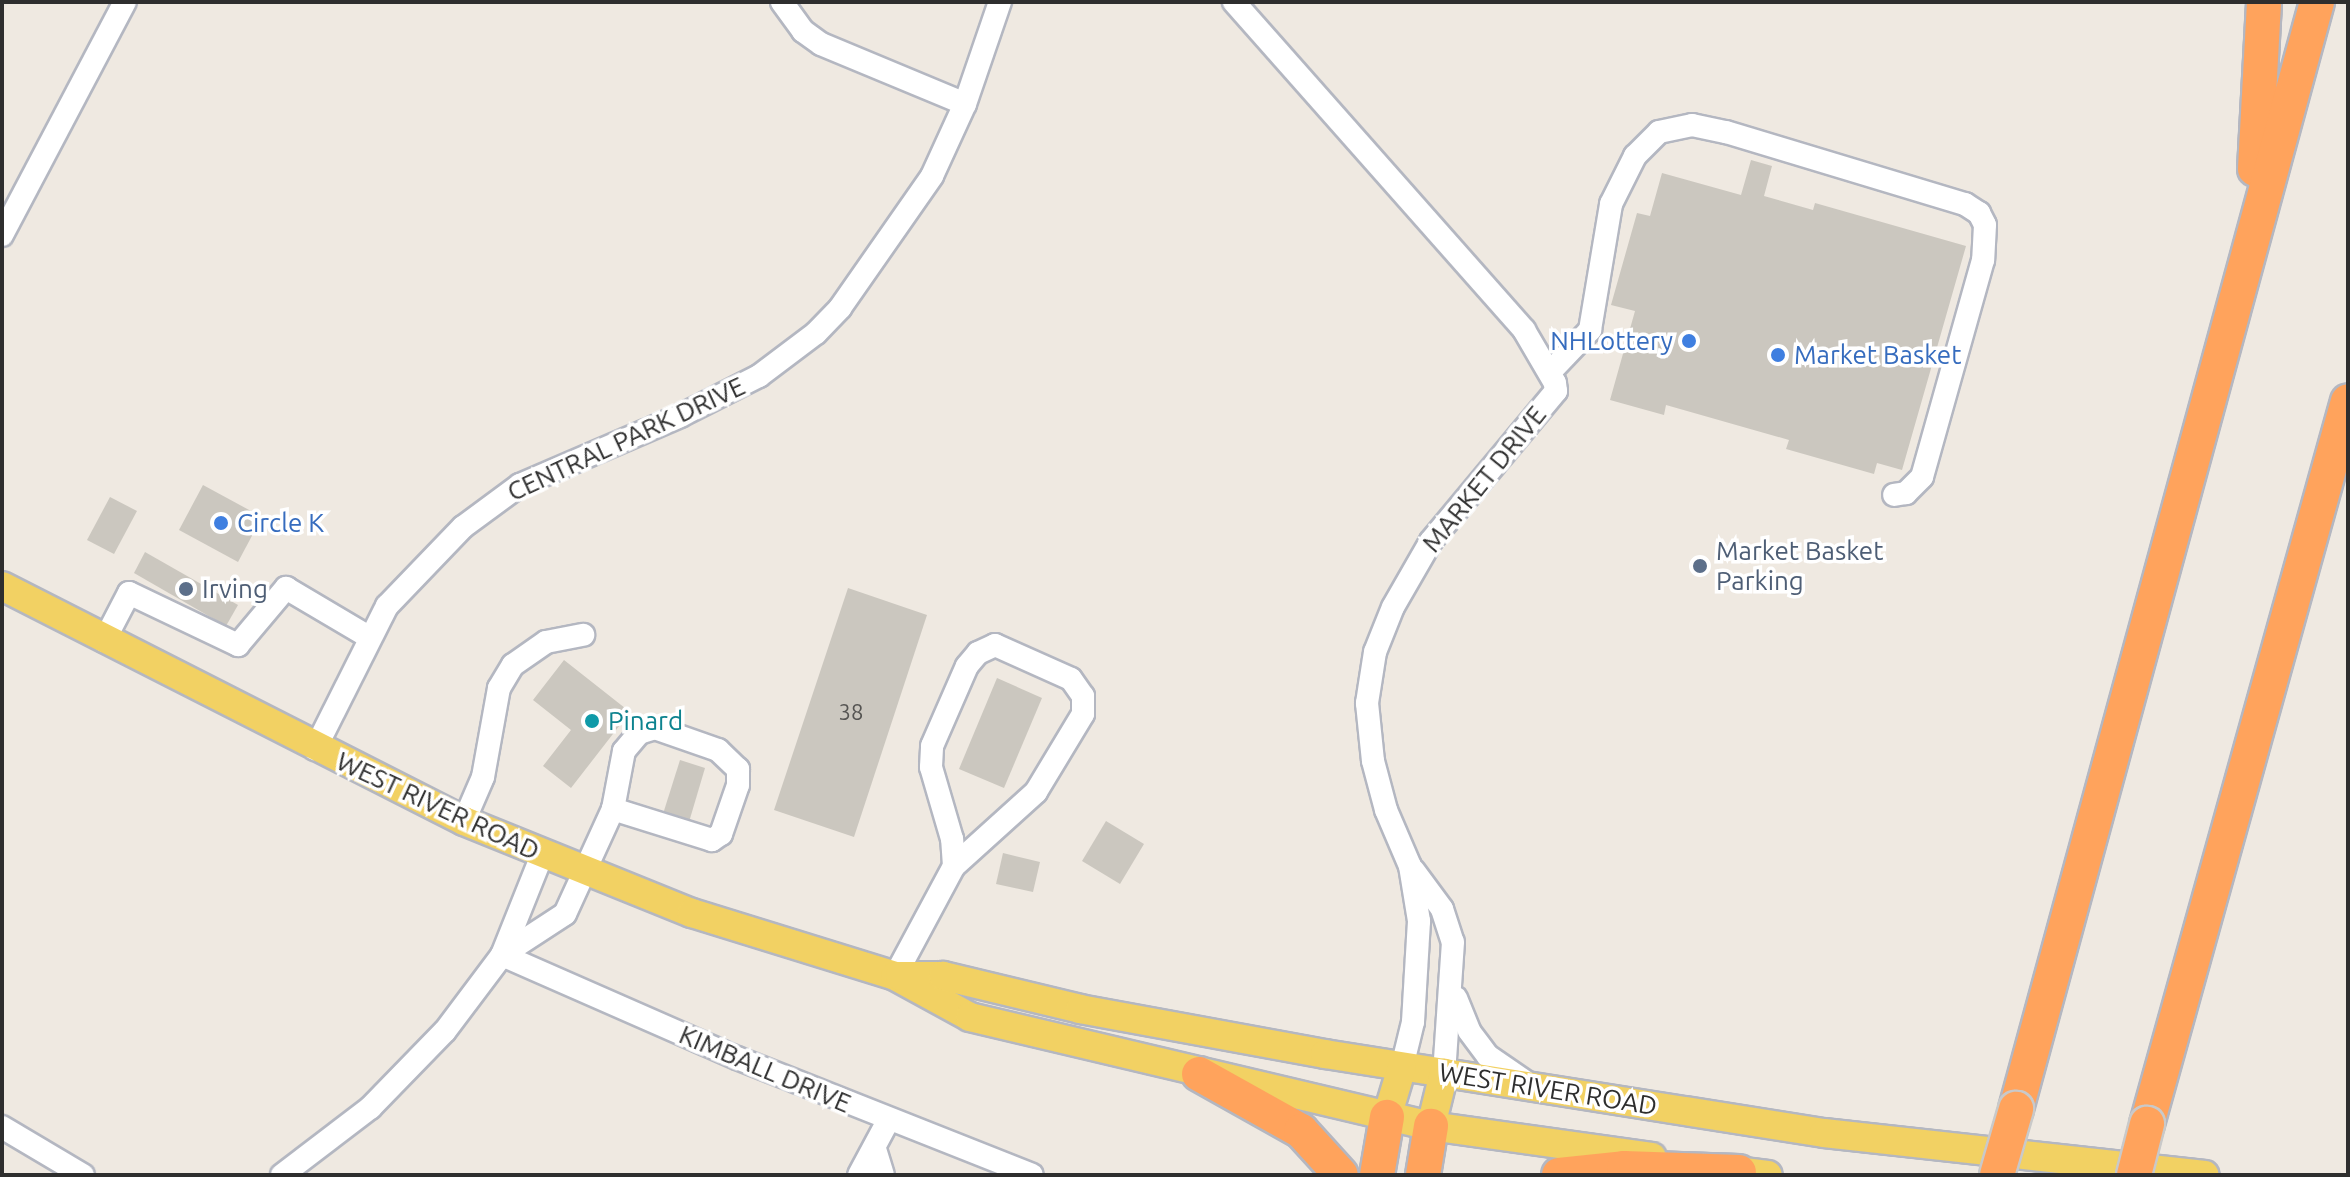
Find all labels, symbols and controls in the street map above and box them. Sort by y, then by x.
place label: NHLottery [1550,325,1673,357]
marker: NHLottery [1680,332,1698,350]
place label: Market Basket [1794,339,1961,371]
marker: Market Basket [1769,346,1787,364]
street label: CENTRAL PARK DRIVE [502,370,750,508]
street label: MARKET DRIVE [1416,400,1552,558]
place label: Circle K [237,507,324,539]
marker: Circle K [212,514,230,532]
place label: Market Basket Parking [1716,535,1883,596]
marker: Market Basket Parking [1691,557,1709,575]
place label: Irving [202,573,268,605]
marker: Irving [177,580,195,598]
house number: 38 [839,699,863,725]
place label: Pinard [608,705,683,737]
marker: Pinard [583,712,601,730]
street label: WEST RIVER ROAD [332,745,544,867]
street label: KIMBALL DRIVE [675,1019,855,1119]
street label: WEST RIVER ROAD [1437,1056,1659,1122]

